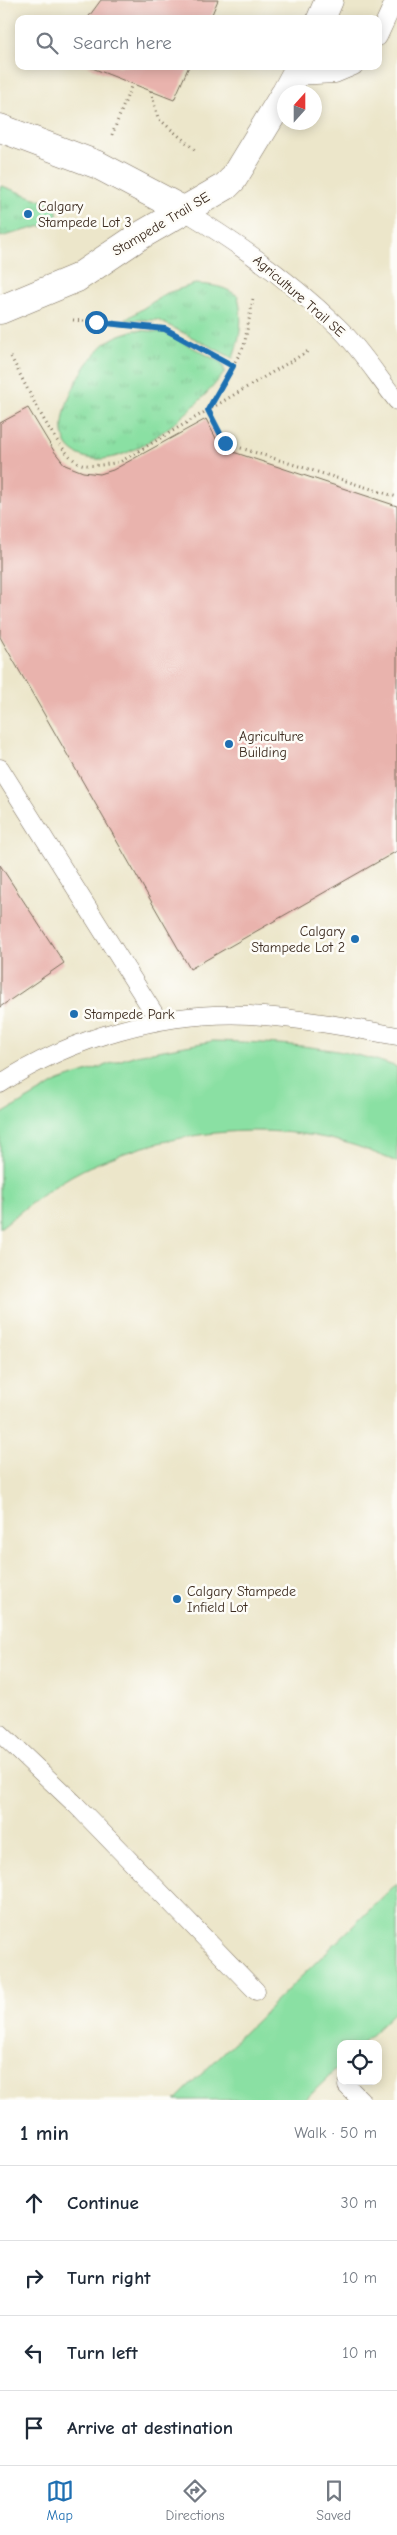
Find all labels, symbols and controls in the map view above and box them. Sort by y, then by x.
search box [15,15,382,70]
icon: search [33,29,61,57]
text: Search here [73,32,172,54]
north arrow [277,85,322,130]
street label: Stampede Trail SE [109,188,213,260]
place label: Calgary Stampede Lot 3 [38,198,132,231]
marker: Calgary Stampede Lot 3 [22,208,34,220]
street label: Agriculture Trail SE [250,251,348,341]
route start [85,311,108,334]
route end [214,432,237,455]
place label: Agriculture Building [239,728,304,761]
marker: Agriculture Building [223,738,235,750]
place label: Calgary Stampede Lot 2 [251,923,346,956]
marker: Calgary Stampede Lot 2 [349,933,361,945]
place label: Stampede Park [84,1006,175,1023]
marker: Stampede Park [68,1008,80,1020]
place label: Calgary Stampede Infield Lot [187,1583,296,1616]
marker: Calgary Stampede Infield Lot [171,1593,183,1605]
map controls [337,2040,382,2085]
button: locate [337,2040,382,2085]
text: 1 min [20,2121,69,2145]
text: Walk · 50 m [294,2124,377,2142]
icon: ahead [20,2189,48,2217]
text: Continue [67,2192,139,2214]
text: 30 m [341,2194,377,2212]
icon: right [20,2264,48,2292]
text: Turn right [67,2267,151,2289]
text: 10 m [342,2269,377,2287]
icon: left [20,2339,48,2367]
text: Turn left [67,2342,138,2364]
text: 10 m [342,2344,377,2362]
icon: arrive [20,2414,48,2442]
text: Arrive at destination [67,2417,233,2439]
tab: Map [46,2477,74,2524]
tab: Directions [165,2477,225,2524]
tab: Saved [316,2477,351,2524]

